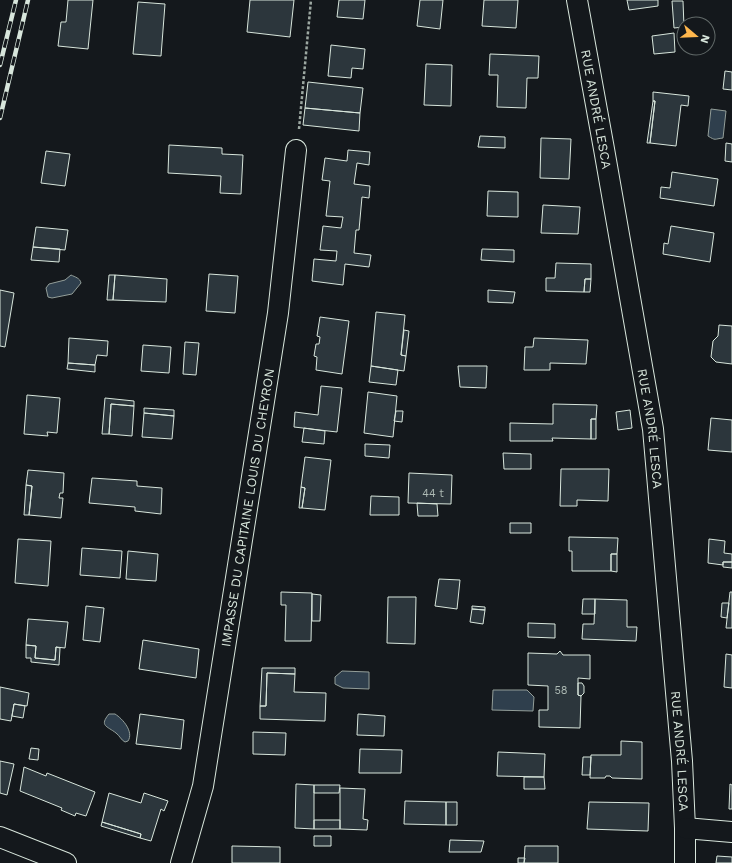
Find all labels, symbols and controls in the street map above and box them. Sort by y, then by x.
north arrow [676,16,716,56]
text: N [698,33,712,45]
street label: RUE ANDRÉ LESCA [579,48,615,170]
street label: IMPASSE DU CAPITAINE LOUIS DU CHEYRON [218,367,277,648]
street label: RUE ANDRÉ LESCA [635,367,666,490]
house number: 44 t [422,487,444,500]
house number: 58 [554,684,568,697]
street label: RUE ANDRÉ LESCA [668,690,692,812]

